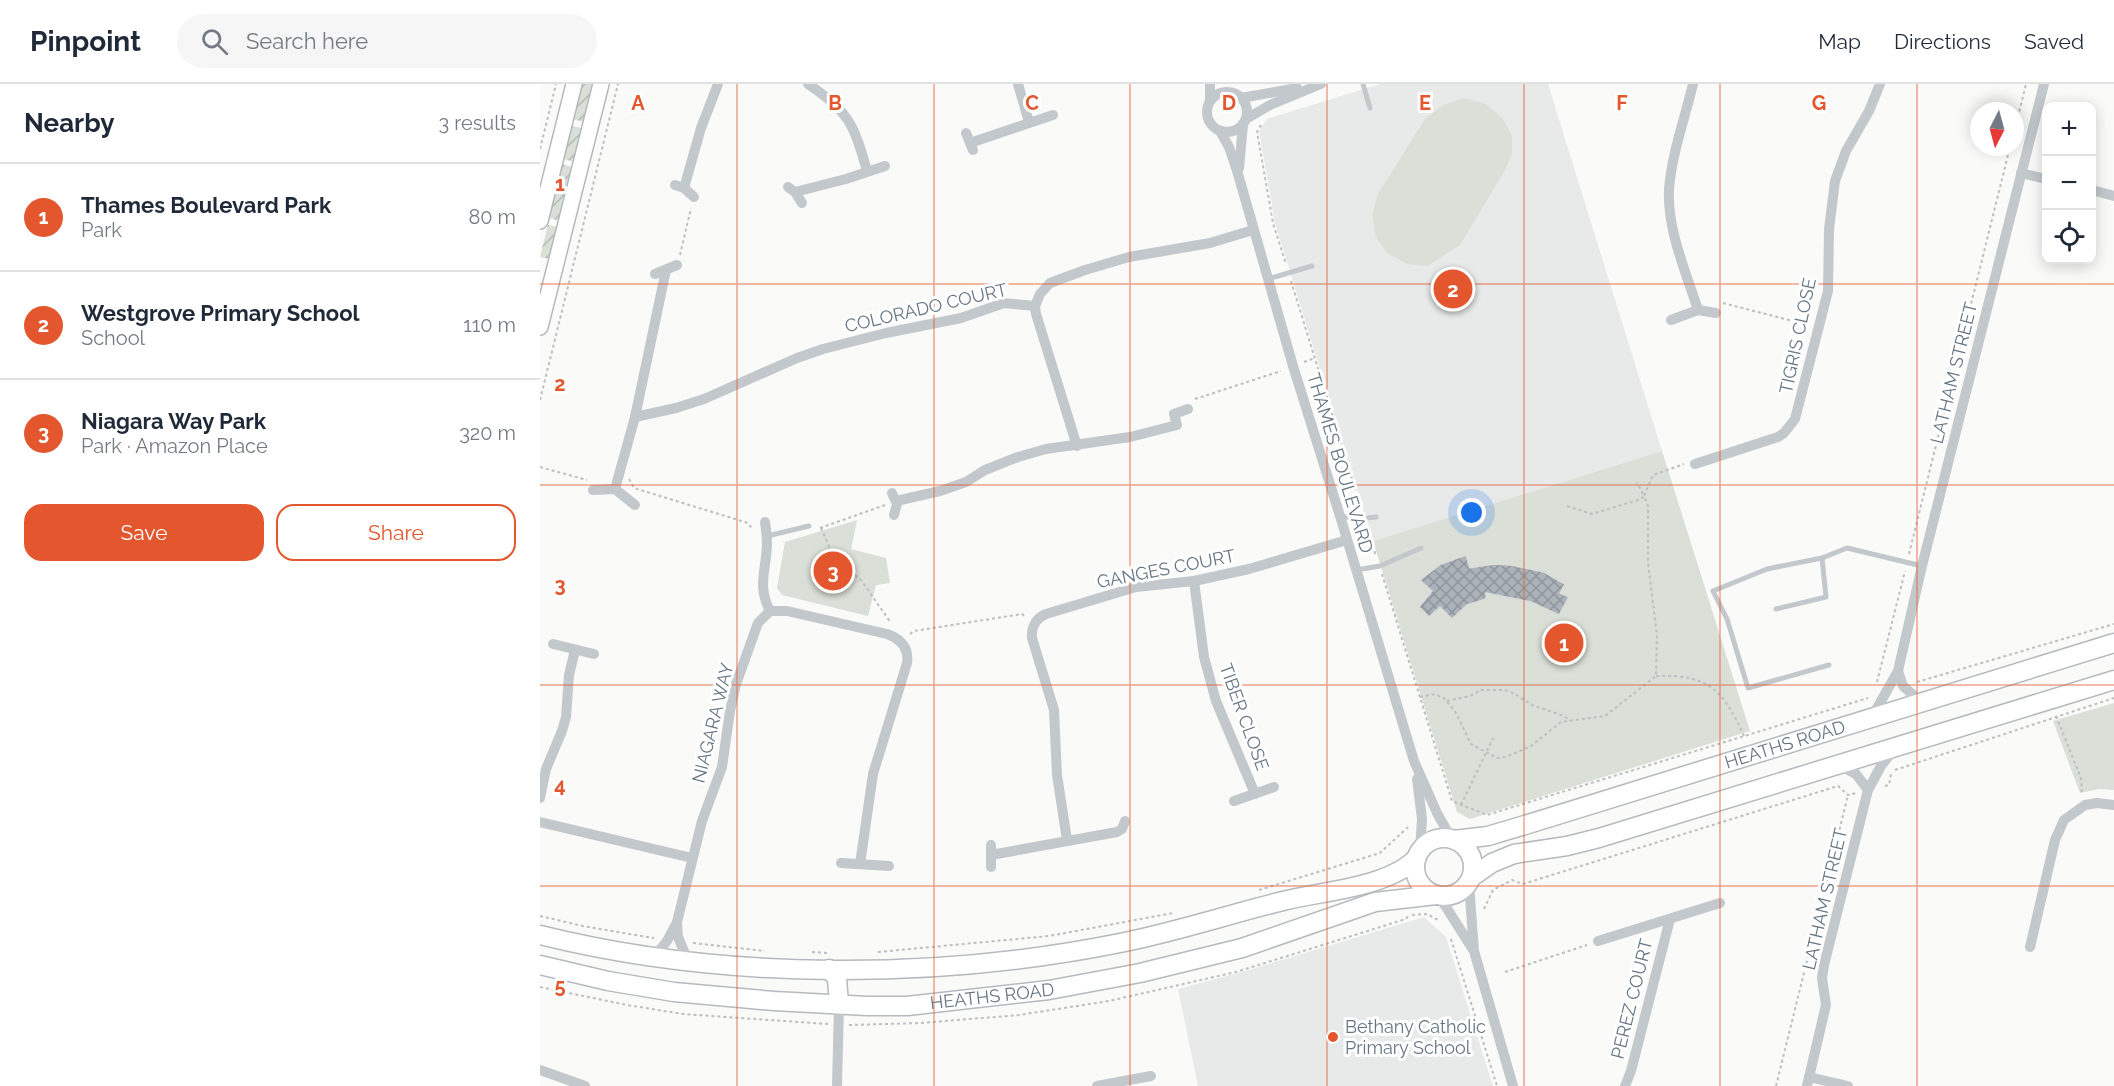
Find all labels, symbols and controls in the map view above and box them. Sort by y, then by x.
search box [177,14,597,68]
text: Pinpoint [30,25,141,58]
icon: search [198,25,231,58]
text: Search here [246,28,368,54]
text: Map [1818,29,1861,54]
text: Directions [1894,29,1991,54]
text: Saved [2024,29,2084,54]
text: A [631,91,645,115]
text: B [828,91,842,115]
text: C [1025,91,1039,115]
text: D [1222,91,1236,115]
text: E [1419,91,1431,115]
text: F [1616,91,1628,115]
text: G [1812,91,1826,115]
north arrow [1970,102,2024,156]
map controls [2042,102,2096,264]
button: + [2042,102,2096,156]
text: Nearby [24,108,114,138]
text: 3 results [438,111,516,135]
button: − [2042,156,2096,210]
text: 1 [555,172,565,196]
text: Thames Boulevard Park [81,192,331,218]
text: 1 [39,205,48,229]
text: 80 m [468,205,516,229]
button: locate [2042,210,2096,264]
text: Park [81,218,122,242]
pin: 2 [1434,266,1472,312]
street label: TIGRIS CLOSE [1775,276,1820,396]
street label: COLORADO COURT [843,279,1009,336]
text: Westgrove Primary School [81,300,359,326]
street label: LATHAM STREET [1926,300,1981,446]
text: 2 [38,313,49,337]
text: 110 m [463,313,516,337]
text: School [81,326,145,350]
street label: THAMES BOULEVARD [1303,370,1378,556]
text: 2 [554,372,566,396]
text: Niagara Way Park [81,408,266,434]
text: 3 [38,421,49,445]
text: 320 m [459,421,516,445]
text: Park · Amazon Place [81,434,268,458]
your location [1457,498,1486,527]
button: Save [24,504,264,561]
button: Share [276,504,516,561]
street label: GANGES COURT [1095,545,1237,592]
pin: 3 [814,548,852,594]
text: 3 [554,573,566,597]
pin: 1 [1544,620,1584,666]
street label: TIBER CLOSE [1215,660,1274,773]
street label: NIAGARA WAY [687,661,738,785]
street label: HEATHS ROAD [1722,716,1848,773]
text: 4 [554,773,566,797]
street label: LATHAM STREET [1798,826,1851,972]
street label: PEREZ COURT [1606,937,1657,1061]
text: 5 [554,974,566,998]
street label: HEATHS ROAD [929,978,1055,1013]
place label: Bethany Catholic Primary School [1345,1016,1486,1058]
marker: Bethany Catholic Primary School [1326,1030,1340,1044]

